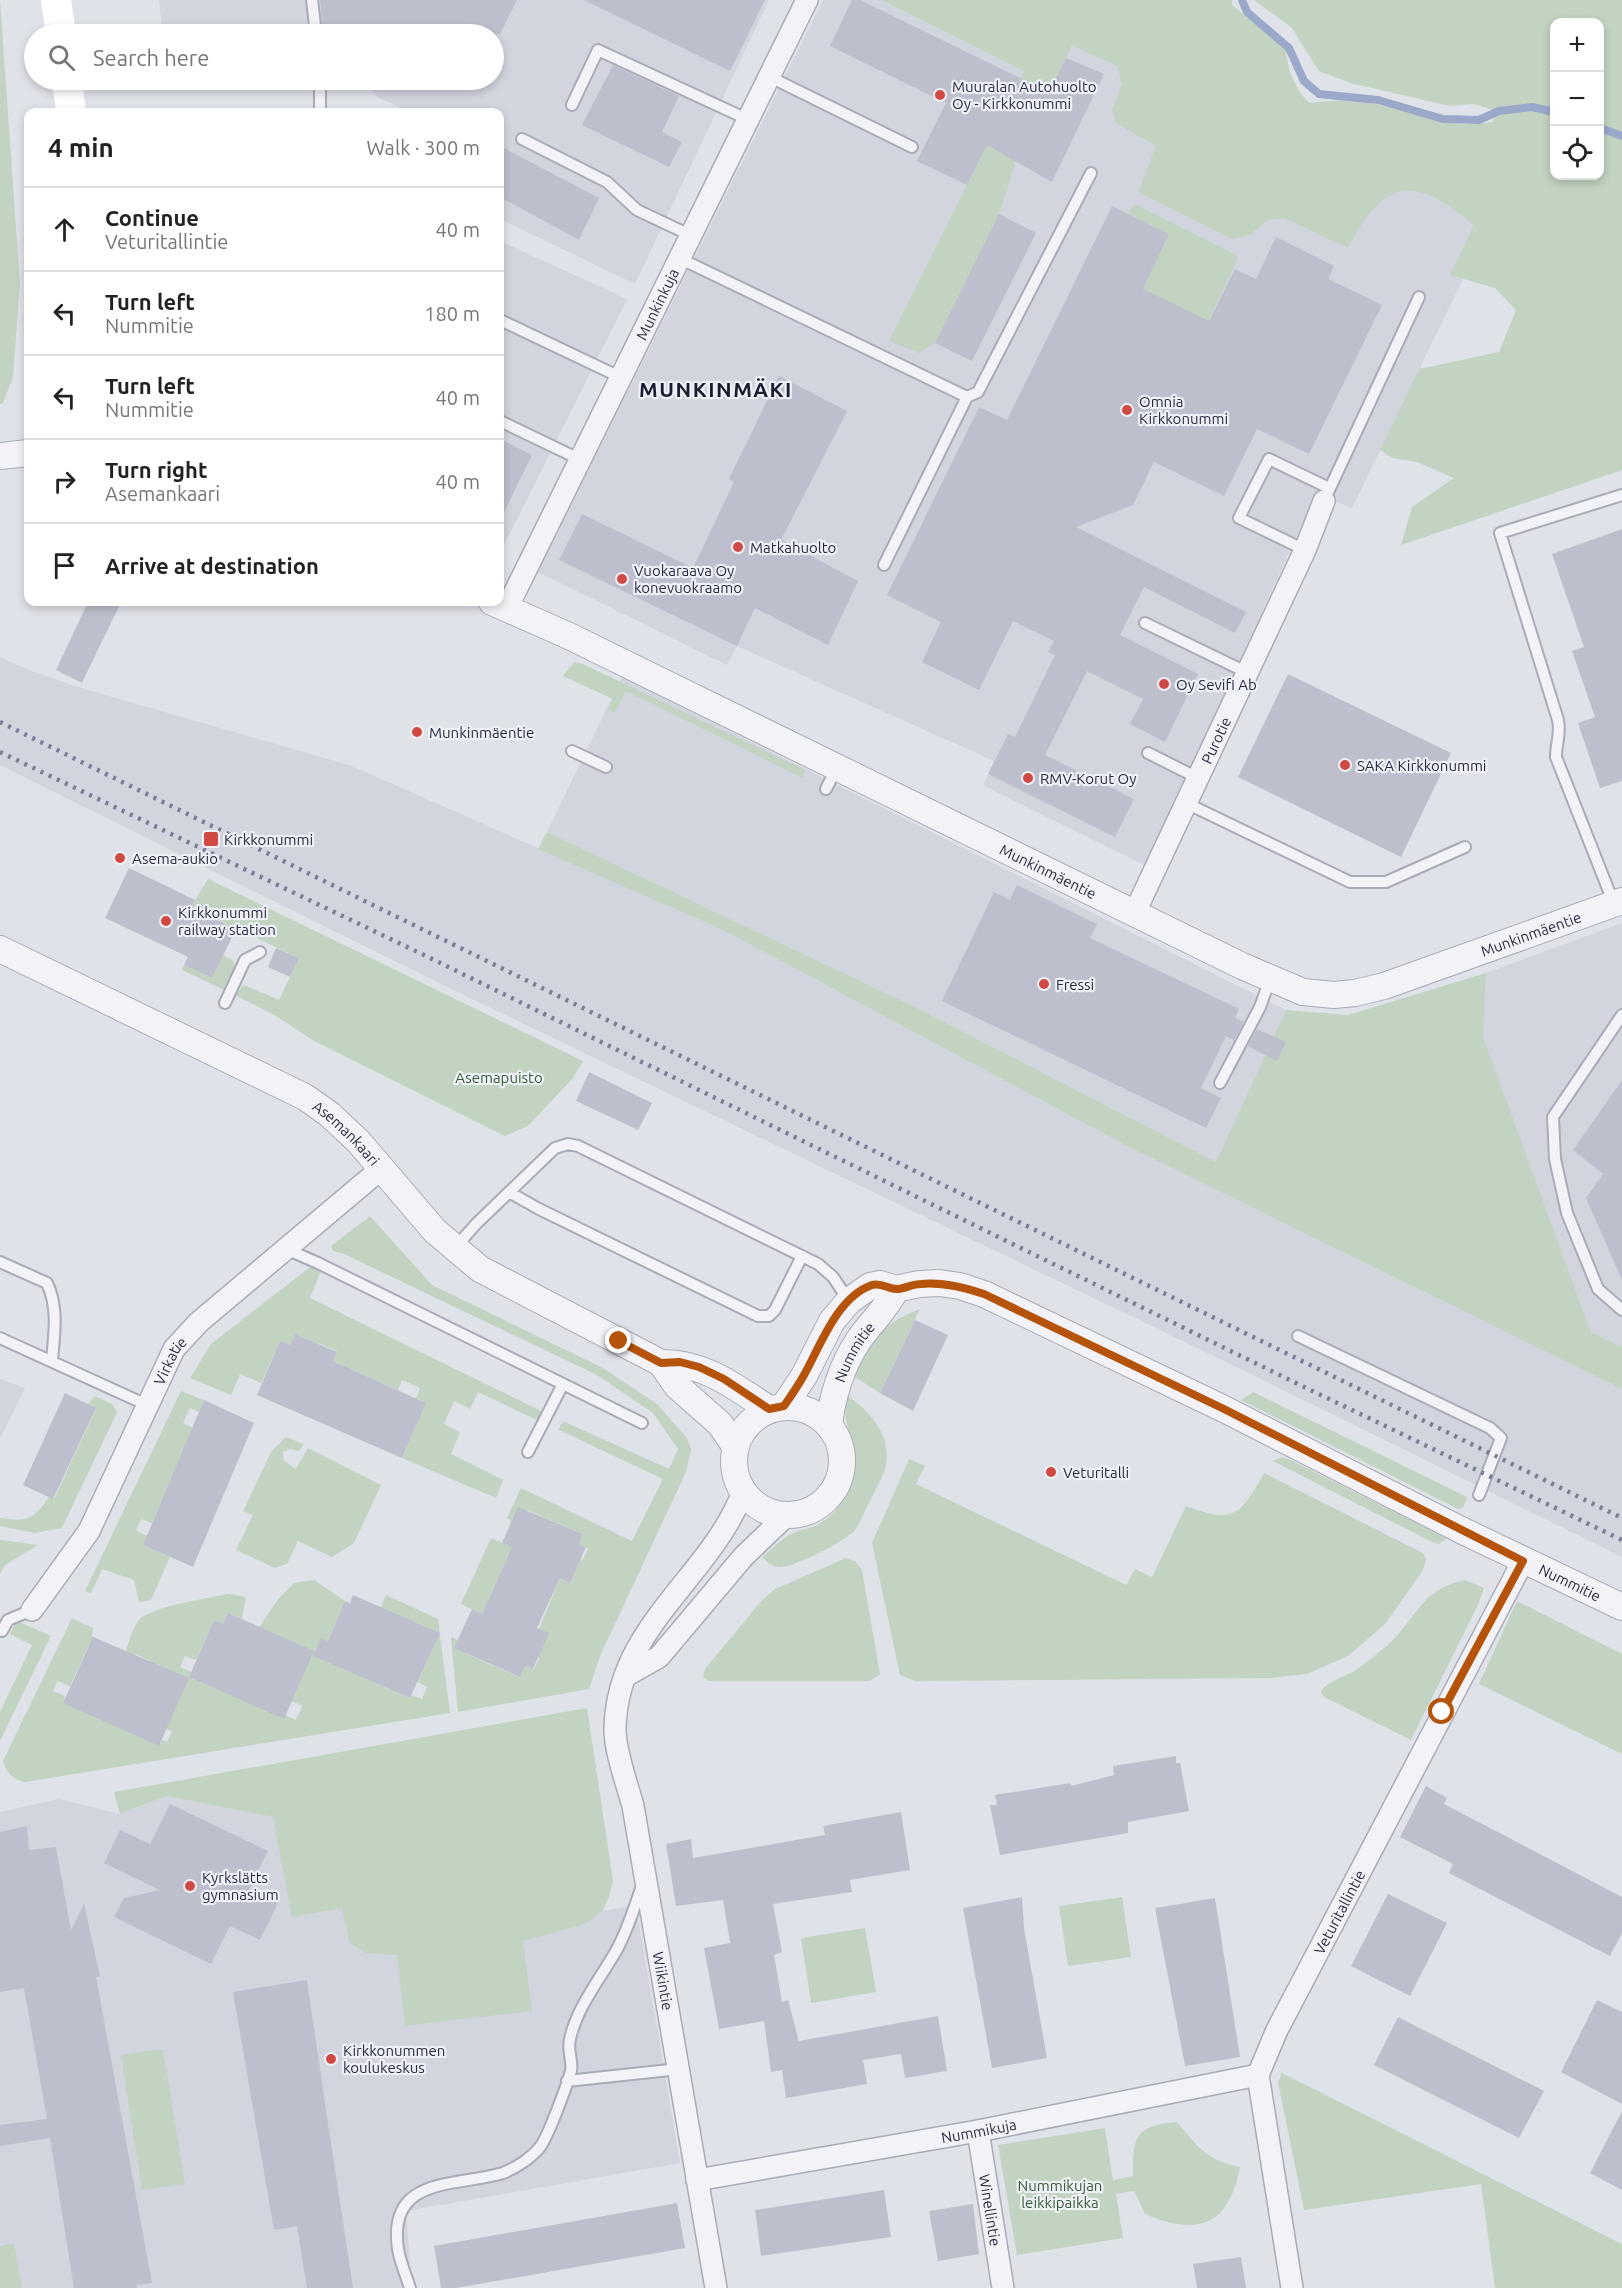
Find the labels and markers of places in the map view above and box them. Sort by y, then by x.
place label: Muuralan Autohuolto Oy - Kirkkonummi [952,78,1097,112]
marker: Muuralan Autohuolto Oy - Kirkkonummi [933,88,947,102]
place label: Omnia Kirkkonummi [1139,393,1228,427]
marker: Omnia Kirkkonummi [1120,403,1134,417]
place label: Matkahuolto [750,539,836,556]
marker: Matkahuolto [731,540,745,554]
place label: Vuokaraava Oy konevuokraamo [634,562,742,596]
marker: Vuokaraava Oy konevuokraamo [615,572,629,586]
place label: Oy Sevifi Ab [1176,676,1257,693]
marker: Oy Sevifi Ab [1157,677,1171,691]
place label: Munkinmäentie [429,724,534,741]
marker: Munkinmäentie [410,725,424,739]
place label: SAKA Kirkkonummi [1357,757,1486,774]
marker: SAKA Kirkkonummi [1338,758,1352,772]
place label: RMV-Korut Oy [1040,770,1136,787]
marker: RMV-Korut Oy [1021,771,1035,785]
marker: Kirkkonummi [202,830,220,848]
place label: Kirkkonummi [224,831,313,848]
place label: Asema-aukio [132,850,218,867]
marker: Asema-aukio [113,851,127,865]
place label: Kirkkonummi railway station [178,904,276,938]
marker: Kirkkonummi railway station [159,914,173,928]
place label: Fressi [1056,976,1094,993]
marker: Fressi [1037,977,1051,991]
place label: Veturitalli [1063,1464,1129,1481]
marker: Veturitalli [1044,1465,1058,1479]
place label: Kyrkslätts gymnasium [202,1869,279,1903]
marker: Kyrkslätts gymnasium [183,1879,197,1893]
place label: Kirkkonummen koulukeskus [343,2042,445,2076]
marker: Kirkkonummen koulukeskus [324,2052,338,2066]

